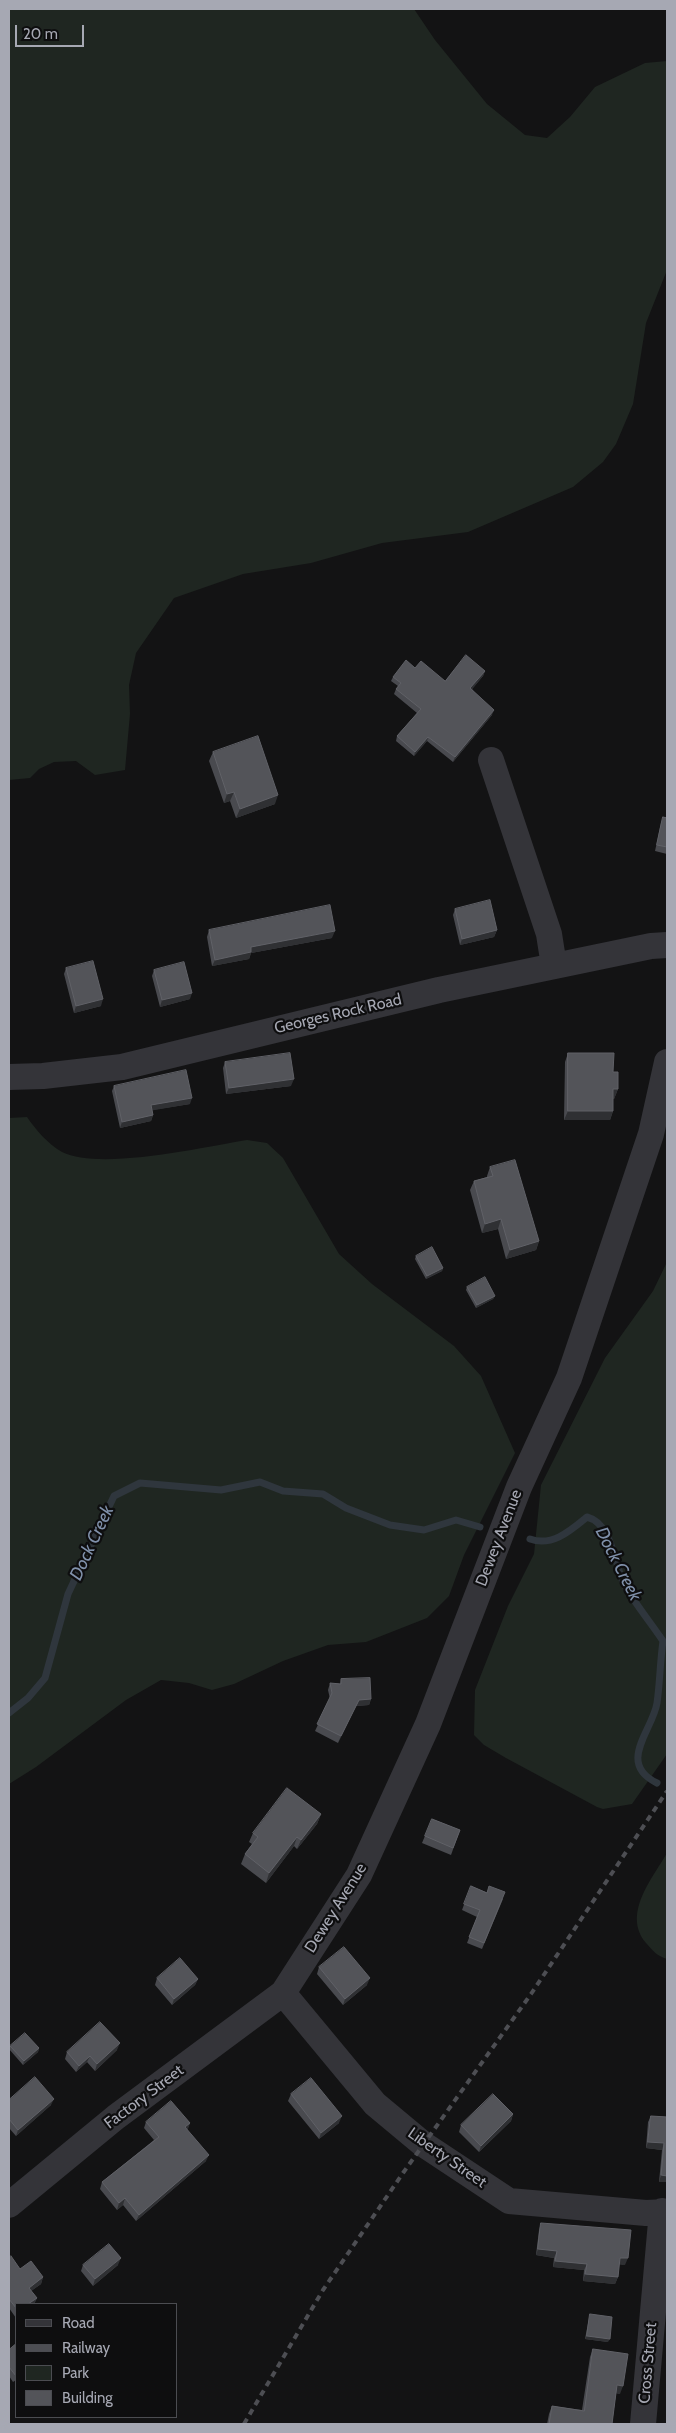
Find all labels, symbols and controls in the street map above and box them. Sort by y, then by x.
scale bar [18,15,86,47]
text: 20 m [23,25,58,43]
street label: Georges Rock Road [273,990,403,1038]
street label: Dewey Avenue [472,1487,526,1589]
water label: Dock Creek [65,1502,119,1584]
water label: Dock Creek [590,1523,646,1605]
street label: Dewey Avenue [301,1860,371,1956]
street label: Factory Street [101,2061,187,2133]
street label: Liberty Street [404,2124,490,2192]
legend [15,2303,178,2418]
text: Road [62,2314,95,2332]
street label: Cross Street [635,2322,661,2404]
text: Railway [62,2339,110,2357]
text: Park [62,2364,89,2382]
text: Building [62,2389,113,2407]

